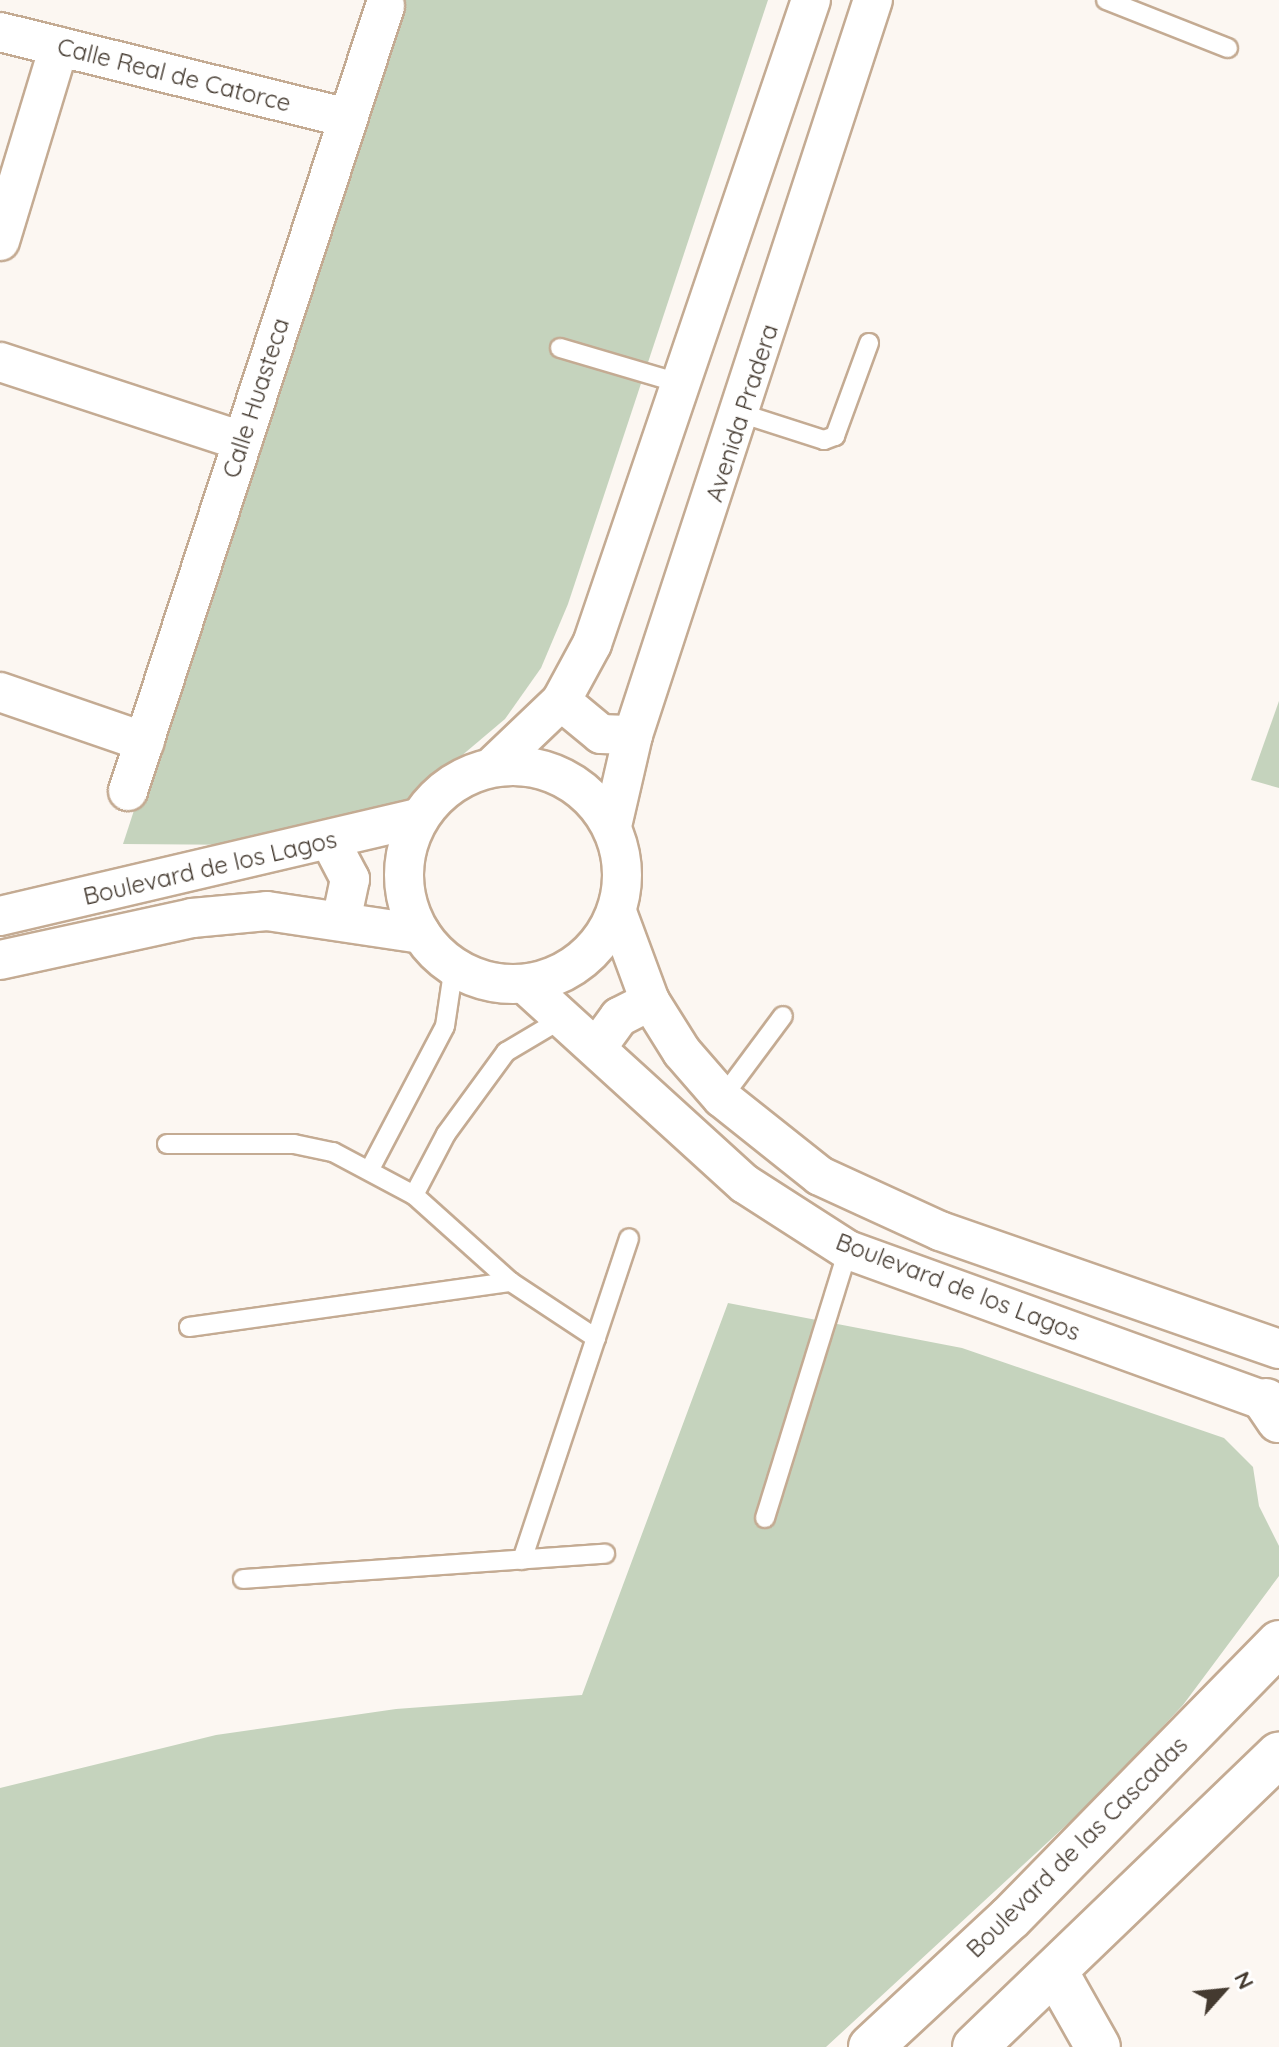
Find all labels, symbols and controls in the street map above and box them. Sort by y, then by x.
street label: Calle Real de Catorce [54,32,294,118]
street label: Calle Huasteca [217,314,295,482]
street label: Avenida Pradera [700,321,784,505]
street label: Boulevard de los Lagos [80,825,340,911]
street label: Boulevard de los Lagos [832,1227,1084,1347]
street label: Boulevard de las Cascadas [960,1730,1194,1964]
north arrow [1183,1951,1263,2031]
text: N [1228,1967,1261,1994]

